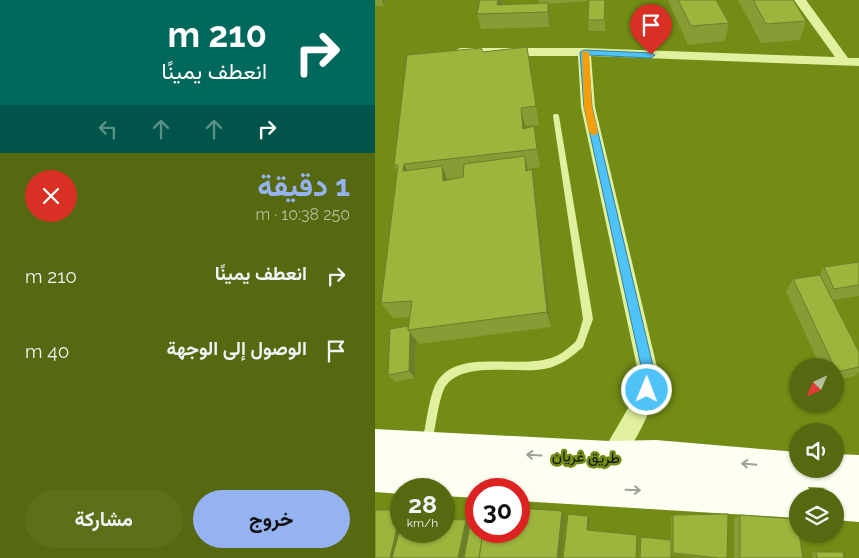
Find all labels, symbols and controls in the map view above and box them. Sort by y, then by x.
pin [630,4,672,55]
icon: arrive [637,11,665,39]
text: 210 m [167,14,267,55]
icon: right [285,20,350,85]
text: انعطف يمينًا [162,58,267,84]
icon: left [94,115,122,143]
icon: ahead [147,115,175,143]
icon: ahead [200,115,228,143]
icon: right [253,115,281,143]
text: 1 دقيقة [257,168,350,203]
button: close [25,170,77,222]
text: 250 m · 10:38 [255,205,350,224]
text: انعطف يمينًا [215,262,307,284]
icon: right [322,262,350,290]
text: 210 m [25,265,77,287]
text: الوصول إلى الوجهة [167,337,307,359]
icon: arrive [322,337,350,365]
text: 40 m [25,340,69,362]
north arrow [789,358,844,412]
map controls [789,358,844,543]
position arrow [620,363,672,415]
button: sound [789,423,844,478]
street label: طريق غريان [552,447,621,468]
one-way arrow [527,450,543,459]
one-way arrow [741,460,757,469]
speed limit sign: 30 [465,478,530,543]
one-way arrow [625,485,641,495]
button: layers [789,488,844,543]
text: 28 [408,489,437,519]
button: مشاركة [25,490,183,548]
button: خروج [193,490,350,548]
text: km/h [407,516,438,530]

